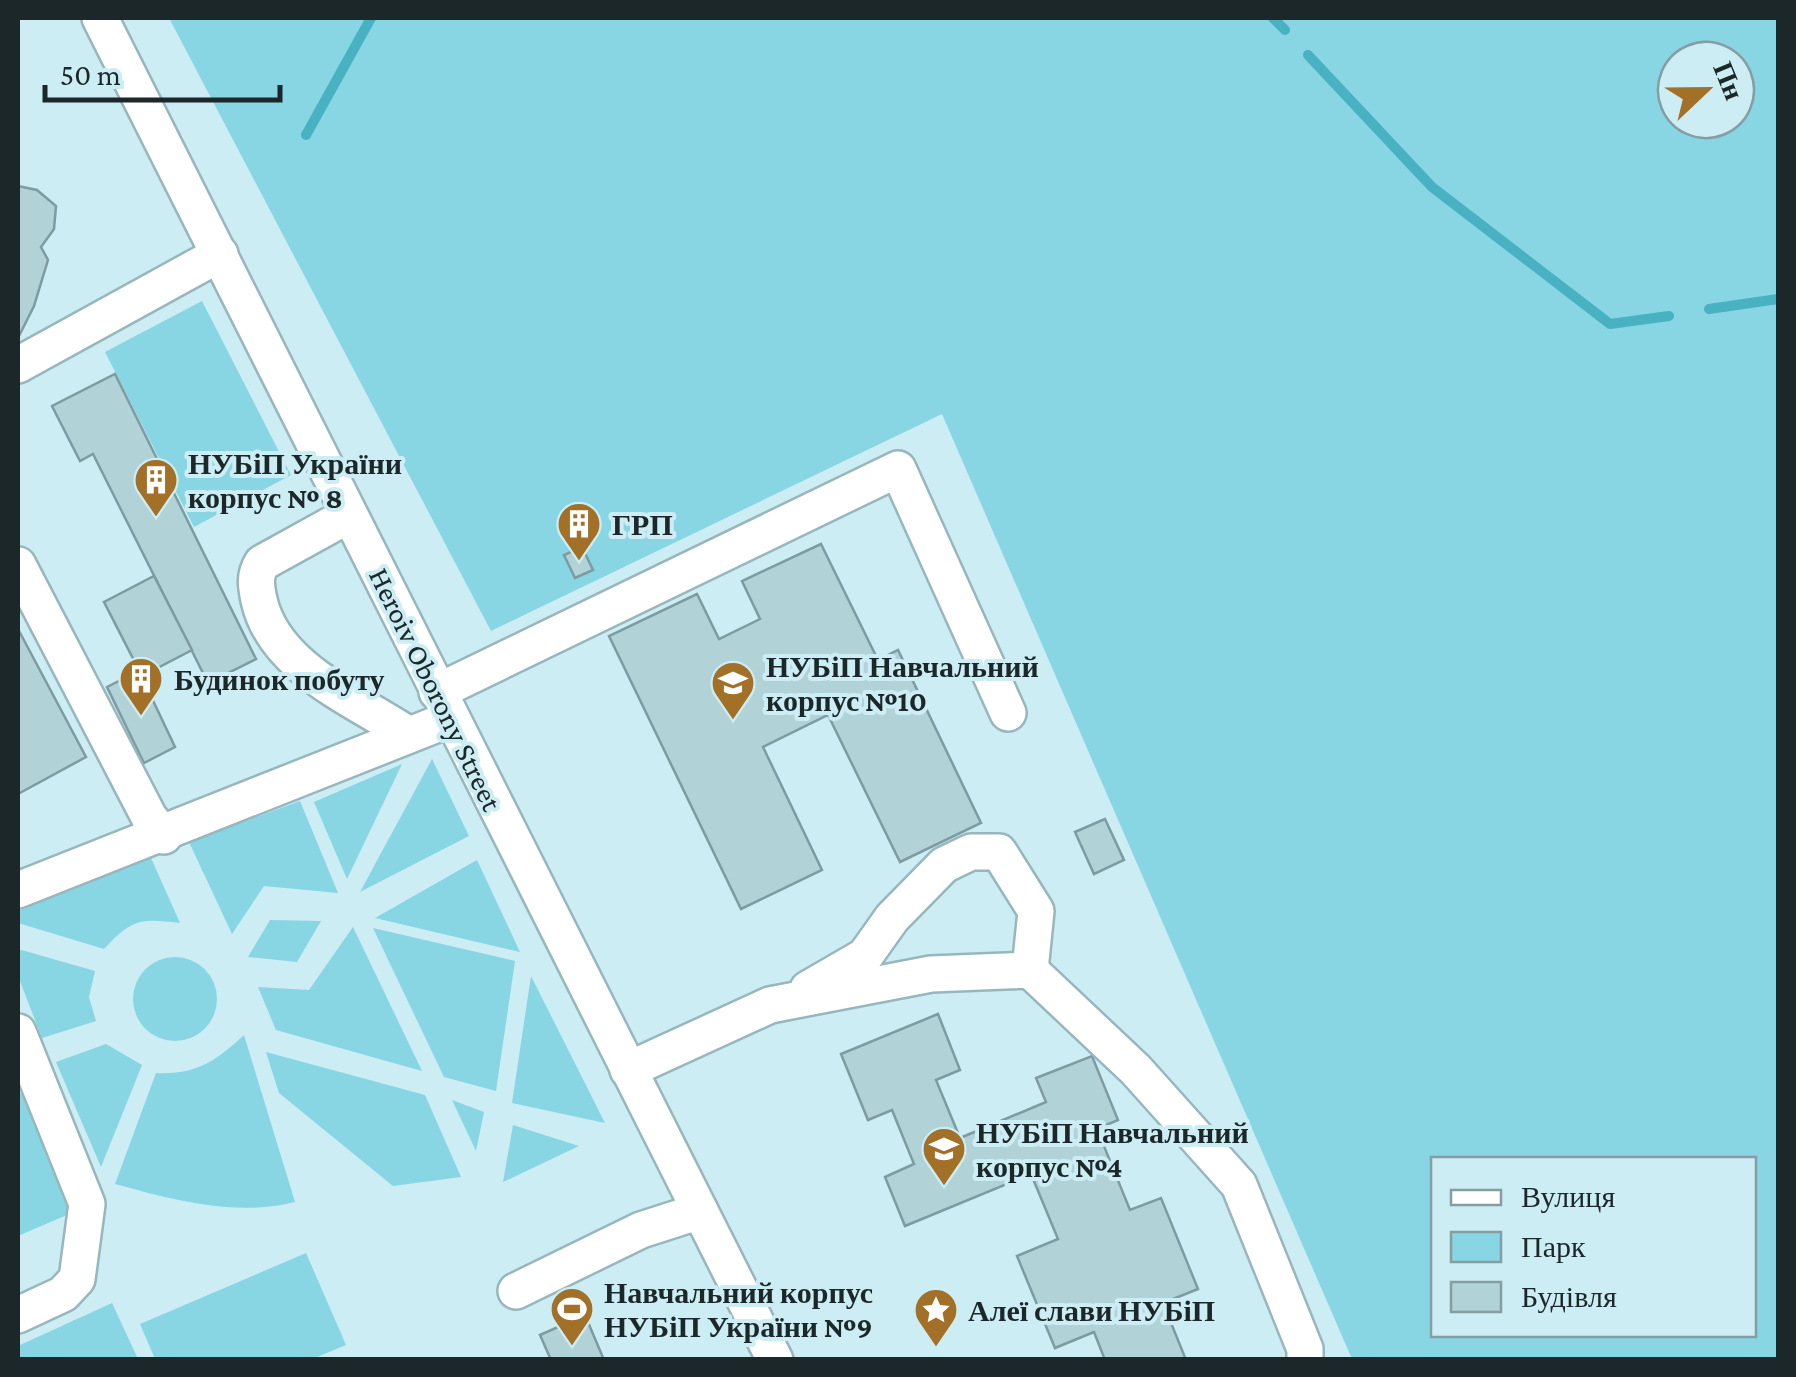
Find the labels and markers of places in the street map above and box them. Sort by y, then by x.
place label: НУБіП України корпус № 8 [188,447,402,514]
building icon: НУБіП України корпус № 8 [133,457,179,518]
building icon: ГРП [556,501,602,562]
place label: ГРП [612,508,673,541]
place label: НУБіП Навчальний корпус №10 [766,650,1039,717]
building icon: Будинок побуту [118,656,164,717]
school or university icon: НУБіП Навчальний корпус №10 [710,660,756,721]
place label: Будинок побуту [174,663,384,696]
place label: НУБіП Навчальний корпус №4 [976,1116,1249,1183]
school or university icon: НУБіП Навчальний корпус №4 [921,1126,967,1187]
place label: Навчальний корпус НУБіП України №9 [604,1276,873,1343]
sports icon: Навчальний корпус НУБіП України №9 [549,1286,595,1347]
place icon: Алеї слави НУБіП [913,1287,959,1348]
place label: Алеї слави НУБіП [968,1294,1215,1327]

